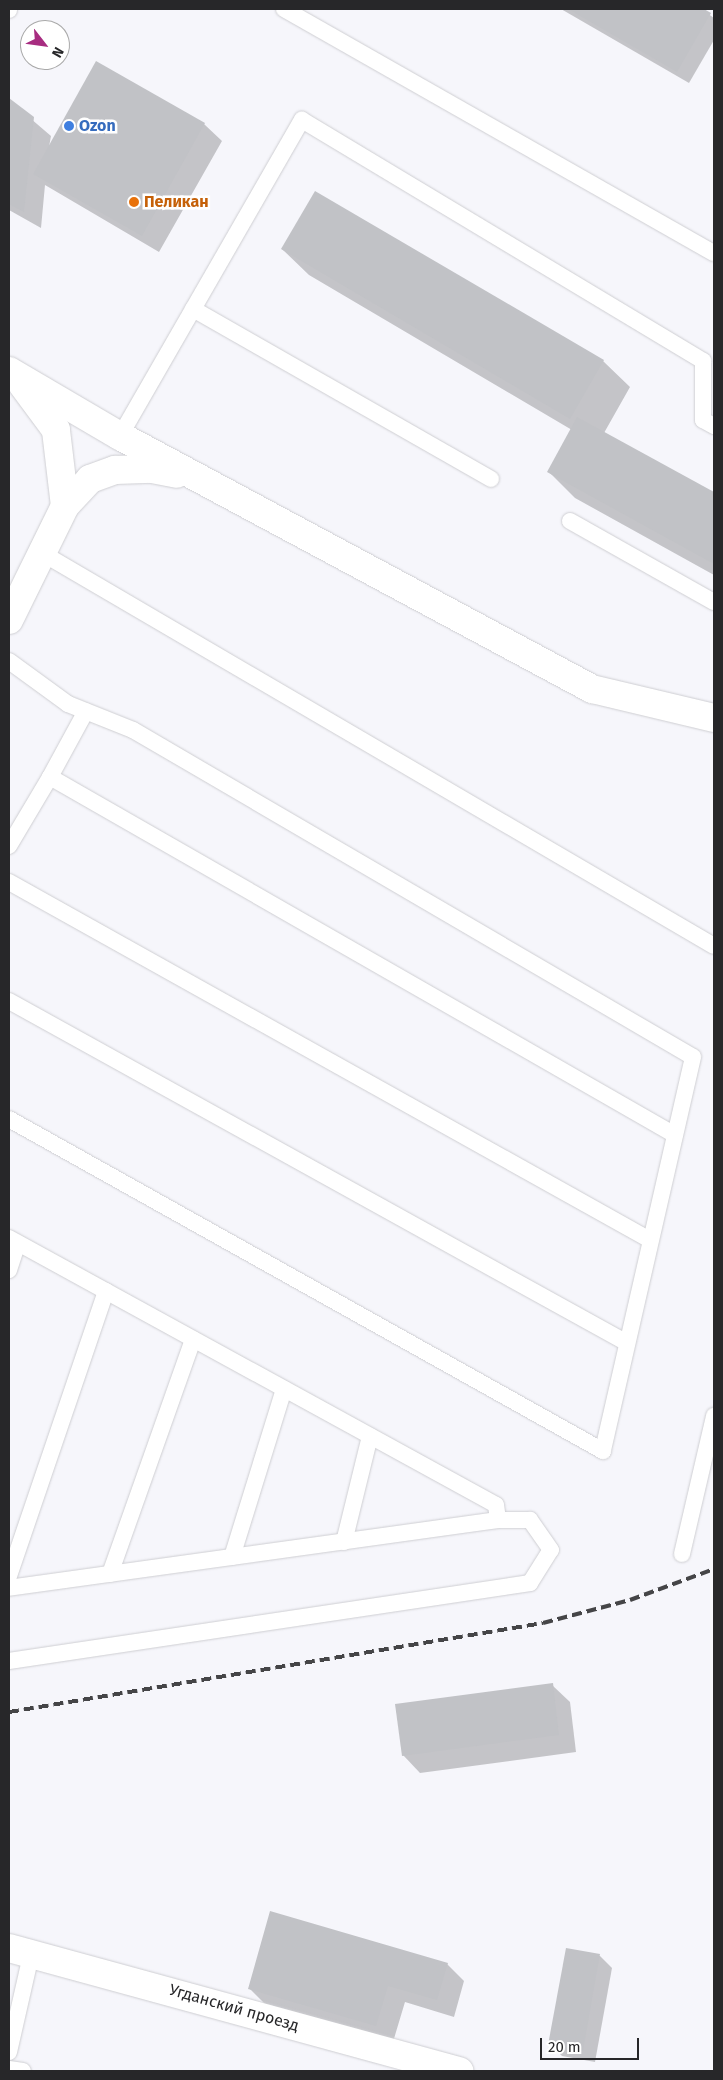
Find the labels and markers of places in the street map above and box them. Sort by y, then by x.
place label: Ozon [79,116,116,136]
marker: Ozon [63,120,75,132]
place label: Пеликан [144,192,209,212]
marker: Пеликан [128,196,140,208]

